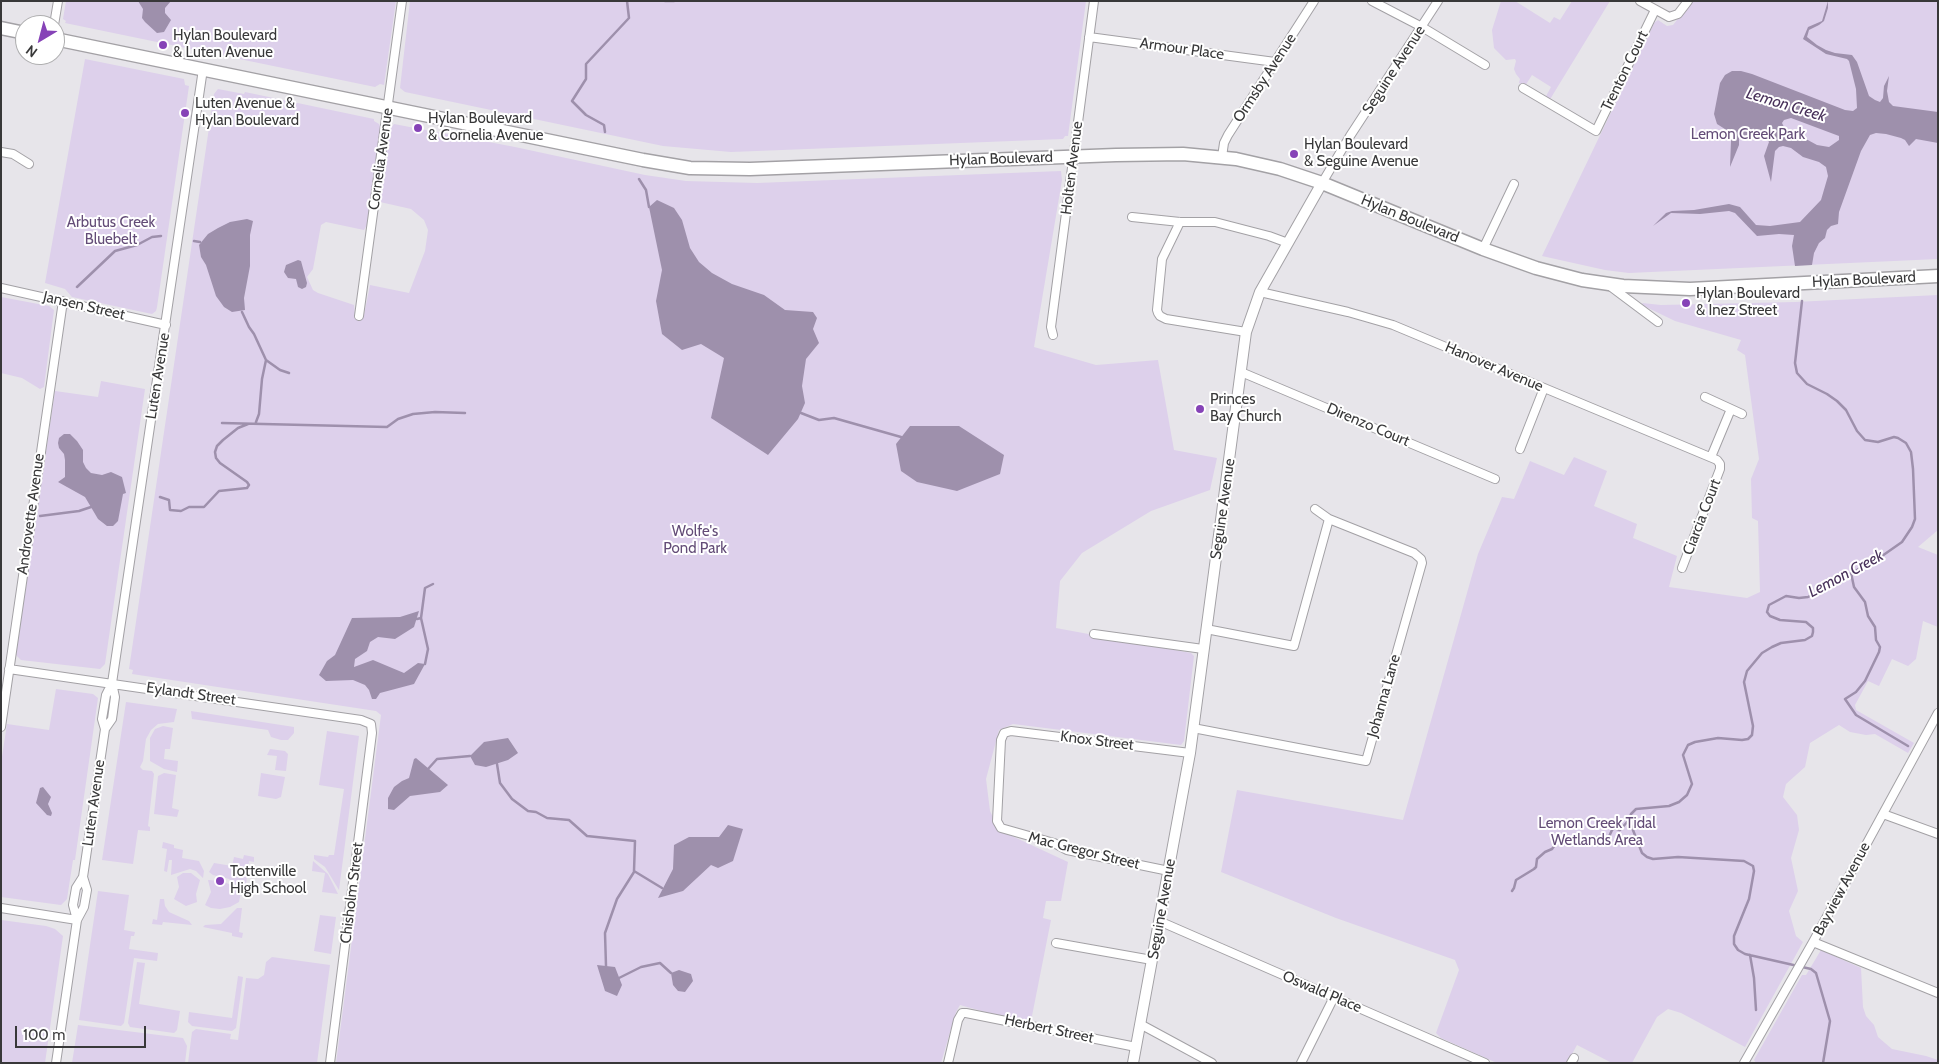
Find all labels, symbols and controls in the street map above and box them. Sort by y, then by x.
north arrow [15,15,65,65]
street label: Seguine Avenue [1359,22,1429,118]
place label: Hylan Boulevard & Luten Avenue [173,27,277,62]
street label: Trenton Court [1598,28,1652,114]
street label: Ormsby Avenue [1230,30,1300,126]
street label: Armour Place [1139,34,1225,64]
marker: Hylan Boulevard & Luten Avenue [157,39,169,51]
text: N [22,41,41,61]
water label: Lemon Creek [1744,84,1828,126]
place label: Luten Avenue & Hylan Boulevard [195,95,299,130]
marker: Luten Avenue & Hylan Boulevard [179,107,191,119]
street label: Cornelia Avenue [365,107,397,211]
place label: Hylan Boulevard & Cornelia Avenue [428,110,543,145]
street label: Holten Avenue [1057,120,1087,216]
marker: Hylan Boulevard & Cornelia Avenue [412,122,424,134]
park label: Lemon Creek Park [1691,126,1805,144]
place label: Hylan Boulevard & Seguine Avenue [1304,136,1418,171]
street label: Hylan Boulevard [949,148,1053,170]
marker: Hylan Boulevard & Seguine Avenue [1288,148,1300,160]
street label: Hylan Boulevard [1358,191,1462,247]
park label: Arbutus Creek Bluebelt [67,214,155,249]
street label: Hylan Boulevard [1812,268,1916,292]
place label: Hylan Boulevard & Inez Street [1696,285,1800,320]
street label: Jansen Street [41,288,127,324]
marker: Hylan Boulevard & Inez Street [1680,297,1692,309]
street label: Luten Avenue [142,331,174,421]
street label: Hanover Avenue [1442,338,1546,396]
place label: Princes Bay Church [1210,391,1282,426]
street label: Direnzo Court [1324,400,1412,450]
marker: Princes Bay Church [1194,403,1206,415]
street label: Androvette Avenue [14,452,48,576]
street label: Seguine Avenue [1207,457,1239,561]
street label: Ciarcia Court [1679,476,1725,558]
park label: Wolfe's Pond Park [663,523,727,558]
water label: Lemon Creek [1805,546,1887,602]
street label: Johanna Lane [1364,653,1404,739]
street label: Eylandt Street [145,679,237,709]
street label: Knox Street [1059,728,1135,754]
street label: Luten Avenue [79,759,109,847]
park label: Lemon Creek Tidal Wetlands Area [1538,815,1656,850]
street label: Mac Gregor Street [1026,828,1142,874]
street label: Bayview Avenue [1810,839,1874,939]
street label: Chisholm Street [337,841,367,945]
street label: Seguine Avenue [1144,857,1180,961]
place label: Tottenville High School [230,863,306,898]
marker: Tottenville High School [214,875,226,887]
street label: Oswald Place [1280,967,1364,1017]
street label: Herbert Street [1003,1011,1095,1047]
scale bar [18,1016,149,1048]
text: 100 m [23,1026,65,1044]

